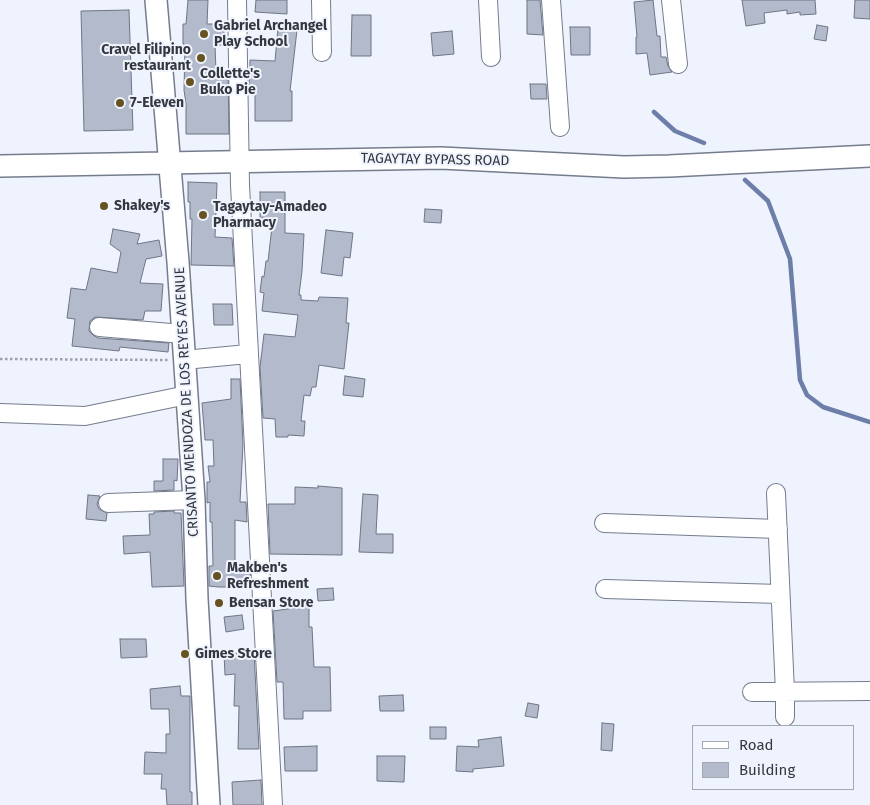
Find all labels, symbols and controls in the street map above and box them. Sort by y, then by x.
place label: Gabriel Archangel Play School [214,18,327,50]
marker: Gabriel Archangel Play School [198,28,210,40]
place label: Cravel Filipino restaurant [101,42,191,74]
marker: Cravel Filipino restaurant [195,52,207,64]
place label: Collette's Buko Pie [200,66,260,98]
marker: Collette's Buko Pie [184,76,196,88]
place label: 7-Eleven [130,95,184,111]
marker: 7-Eleven [114,97,126,109]
street label: TAGAYTAY BYPASS ROAD [361,150,509,170]
place label: Shakey's [114,198,170,214]
place label: Tagaytay-Amadeo Pharmacy [213,199,327,232]
marker: Shakey's [98,200,110,212]
marker: Tagaytay-Amadeo Pharmacy [197,209,209,221]
street label: CRISANTO MENDOZA DE LOS REYES AVENUE [172,267,202,537]
place label: Makben's Refreshment [227,560,309,592]
marker: Makben's Refreshment [211,570,223,582]
place label: Bensan Store [229,595,313,611]
marker: Bensan Store [213,597,225,609]
place label: Gimes Store [195,646,272,662]
marker: Gimes Store [179,648,191,660]
legend [692,725,855,790]
text: Road [739,736,774,754]
text: Building [739,761,795,779]

